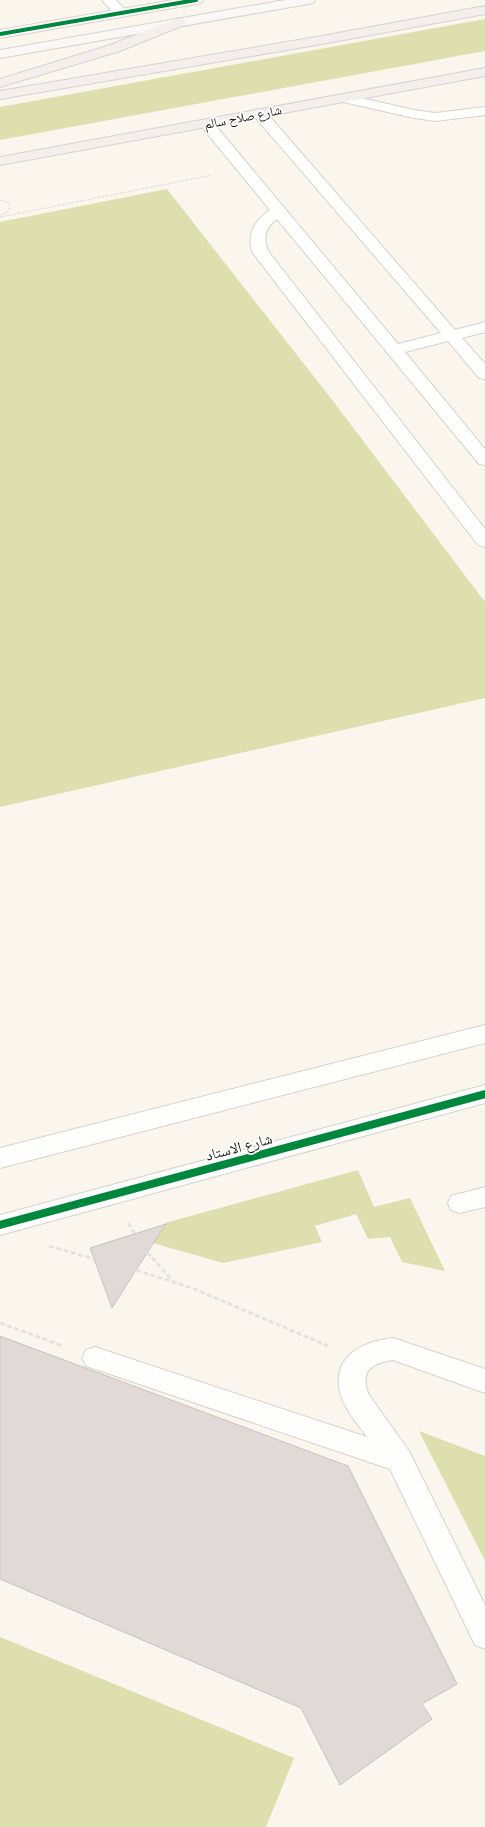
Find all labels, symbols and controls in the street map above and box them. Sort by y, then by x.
street label: شارع صلاح سالم [203,102,283,134]
street label: شارع الاستاد [204,1129,275,1166]

